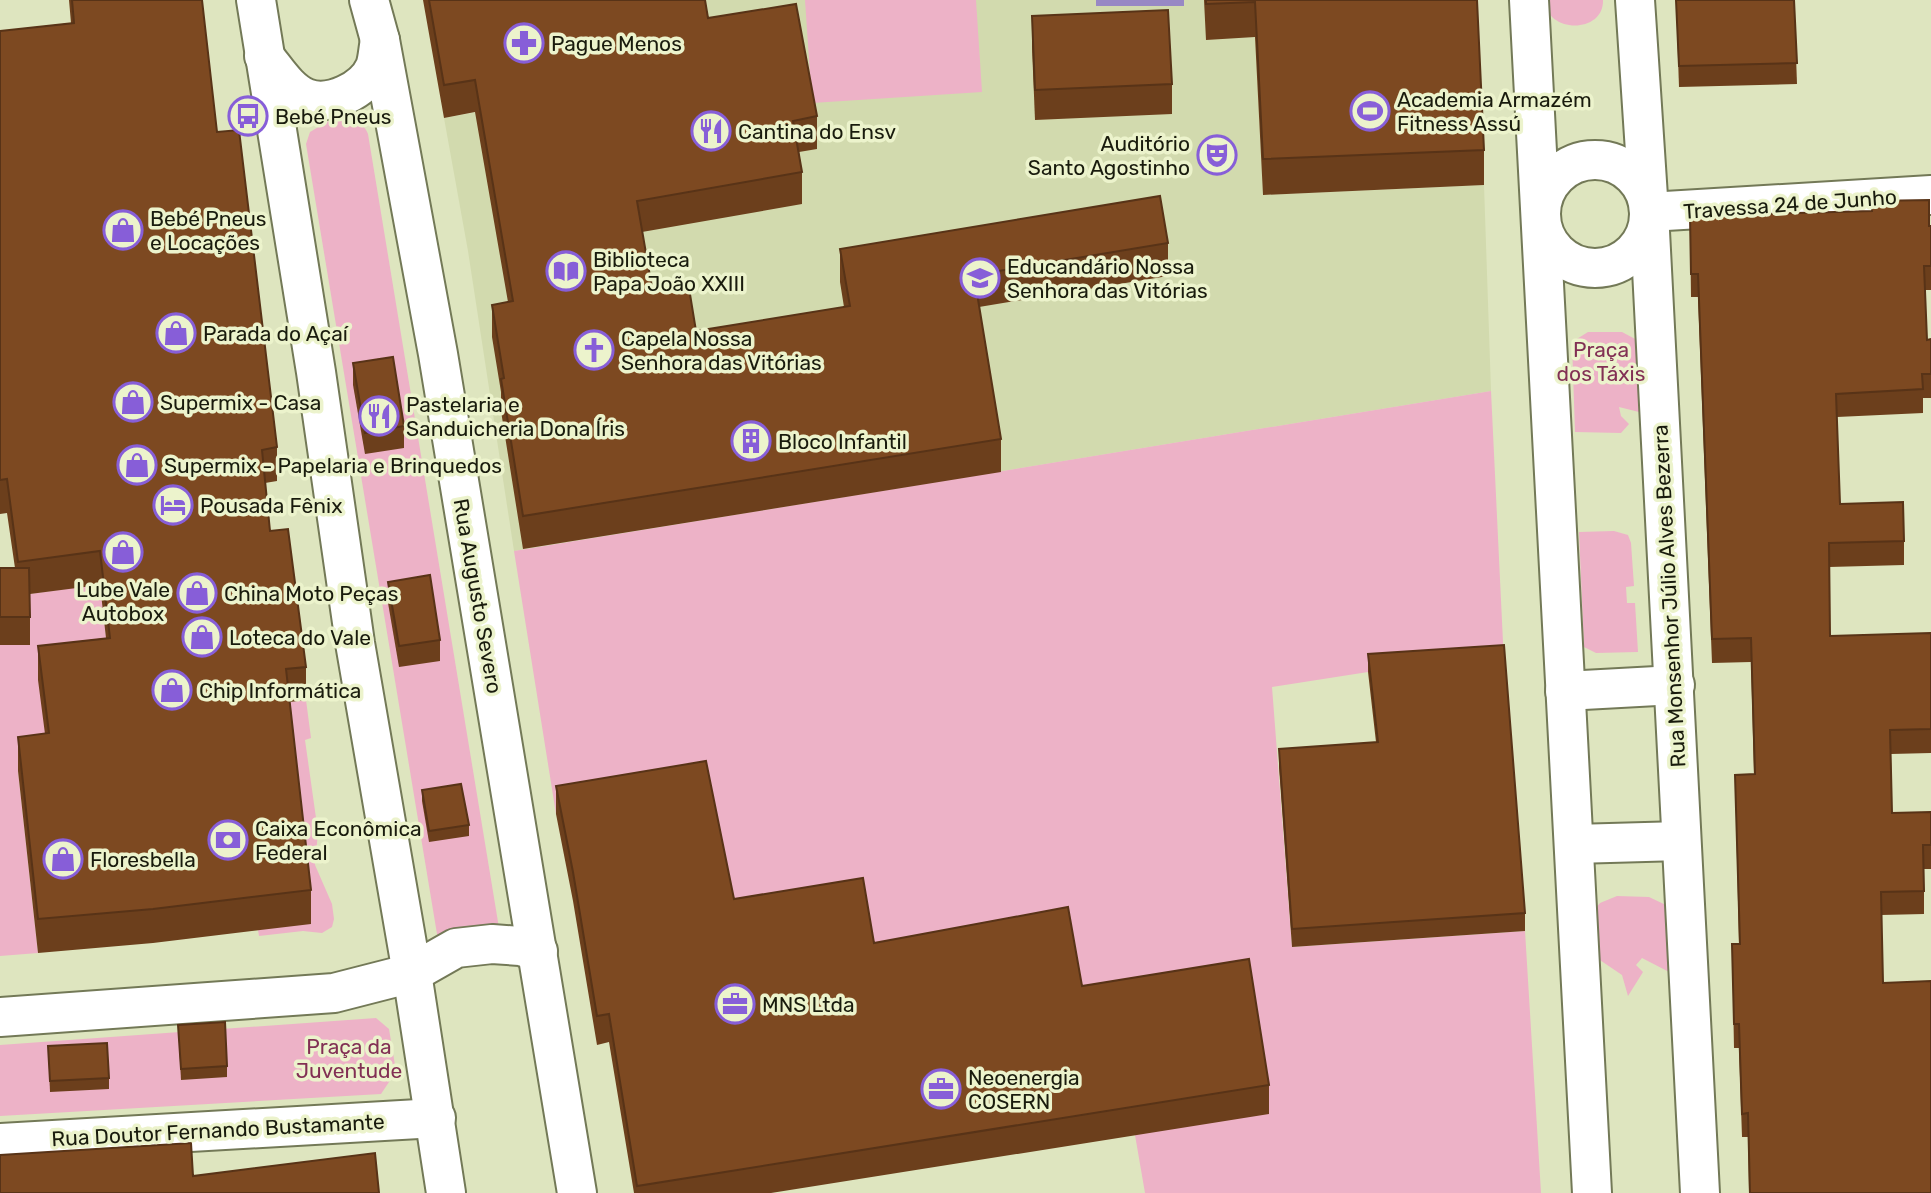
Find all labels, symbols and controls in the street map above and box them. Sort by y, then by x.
pharmacy icon: Pague Menos [503,22,545,64]
place label: Pague Menos [551,31,682,56]
place label: Academia Armazém Fitness Assú [1397,87,1592,136]
sports icon: Academia Armazém Fitness Assú [1349,90,1391,132]
bus stop icon: Bebé Pneus [227,95,269,137]
place label: Bebé Pneus [275,104,392,129]
restaurant icon: Cantina do Ensv [690,110,732,152]
place label: Cantina do Ensv [738,119,896,144]
place label: Auditório Santo Agostinho [1028,131,1190,180]
theatre icon: Auditório Santo Agostinho [1196,134,1238,176]
street label: Travessa 24 de Junho [1682,184,1898,224]
place label: Bebé Pneus e Locações [150,206,267,255]
shop icon: Bebé Pneus e Locações [102,209,144,251]
place label: Biblioteca Papa João XXIII [593,247,745,296]
library icon: Biblioteca Papa João XXIII [545,250,587,292]
place label: Educandário Nossa Senhora das Vitórias [1007,254,1208,303]
school or university icon: Educandário Nossa Senhora das Vitórias [959,257,1001,299]
shop icon: Parada do Açaí [155,312,197,354]
place label: Parada do Açaí [203,321,349,346]
place label: Capela Nossa Senhora das Vitórias [621,326,822,375]
church icon: Capela Nossa Senhora das Vitórias [573,329,615,371]
park label: Praça dos Táxis [1557,337,1645,386]
shop icon: Supermix - Casa [112,381,154,423]
place label: Supermix - Casa [160,390,321,415]
place label: Pastelaria e Sanduicheria Dona Íris [406,392,625,441]
restaurant icon: Pastelaria e Sanduicheria Dona Íris [358,395,400,437]
building icon: Bloco Infantil [730,420,772,462]
street label: Rua Monsenhor Júlio Alves Bezerra [1648,424,1690,768]
place label: Bloco Infantil [778,429,907,454]
shop icon: Supermix - Papelaria e Brinquedos [116,444,158,486]
place label: Supermix - Papelaria e Brinquedos [164,453,502,478]
hotel icon: Pousada Fênix [152,484,194,526]
place label: Pousada Fênix [200,493,342,518]
street label: Rua Augusto Severo [449,496,507,696]
shop icon: Lube Vale Autobox [102,531,144,573]
shop icon: China Moto Peças [176,572,218,614]
place label: Lube Vale Autobox [76,577,170,626]
place label: China Moto Peças [224,581,398,606]
shop icon: Loteca do Vale [181,616,223,658]
place label: Loteca do Vale [229,625,371,650]
shop icon: Chip Informática [151,669,193,711]
place label: Chip Informática [199,678,361,703]
place label: Caixa Econômica Federal [255,816,422,865]
bank icon: Caixa Econômica Federal [207,819,249,861]
shop icon: Floresbella [42,838,84,880]
place label: Floresbella [90,847,196,872]
office icon: MNS Ltda [714,983,756,1025]
place label: MNS Ltda [762,992,855,1017]
park label: Praça da Juventude [296,1034,402,1083]
place label: Neoenergia COSERN [968,1065,1080,1114]
office icon: Neoenergia COSERN [920,1068,962,1110]
street label: Rua Doutor Fernando Bustamante [51,1109,385,1151]

